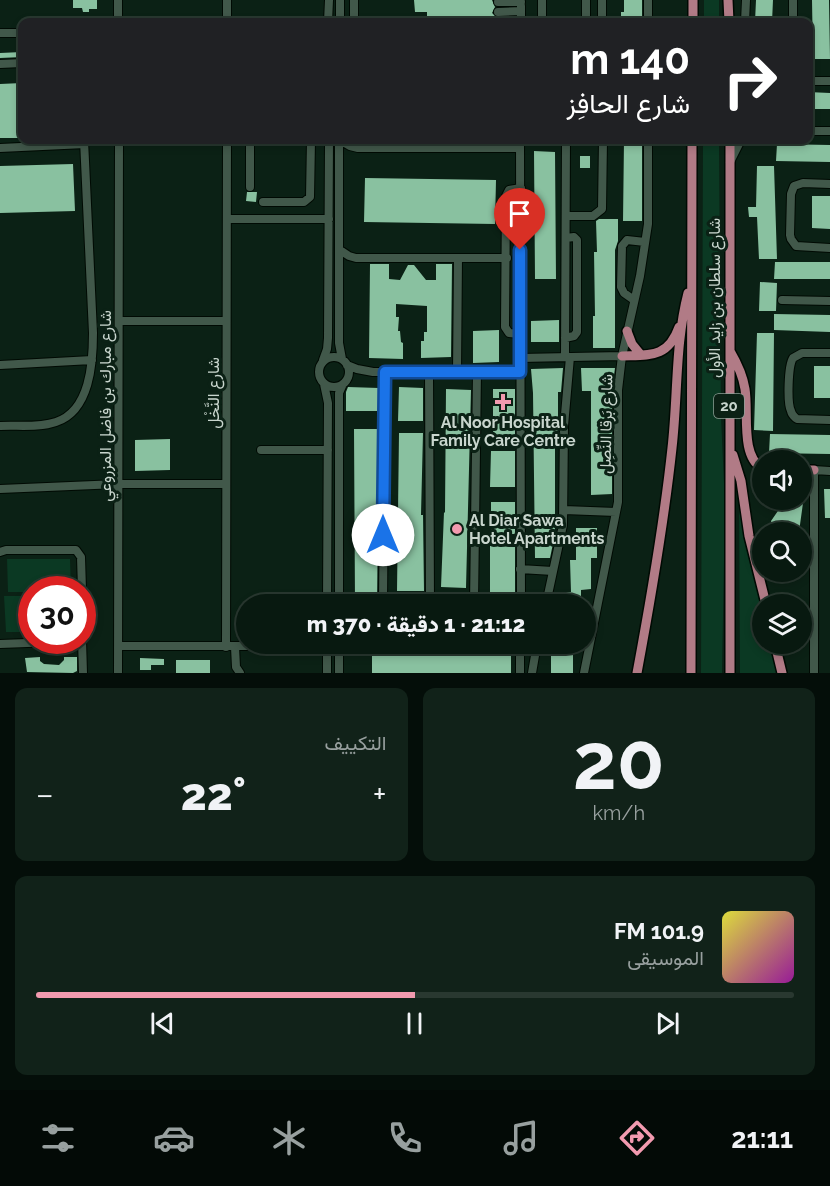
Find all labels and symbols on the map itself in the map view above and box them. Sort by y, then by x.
pin [494,188,545,250]
street label: شارع سلطان بن زايد الأول [705,218,726,378]
street label: شارع مبارك بن فاضل المزروعي [96,310,119,502]
street label: شارع النَّخْل [204,357,225,429]
street label: شارع بَرقا النِّصِل [596,374,618,474]
marker: Al Noor Hospital Family Care Centre [494,393,512,411]
road number: 20 [714,394,744,418]
place label: Al Noor Hospital Family Care Centre [430,413,576,450]
position arrow [351,503,415,567]
place label: Al Diar Sawa Hotel Apartments [469,511,605,548]
marker: Al Diar Sawa Hotel Apartments [450,522,464,536]
speed limit sign: 30 [18,576,96,654]

